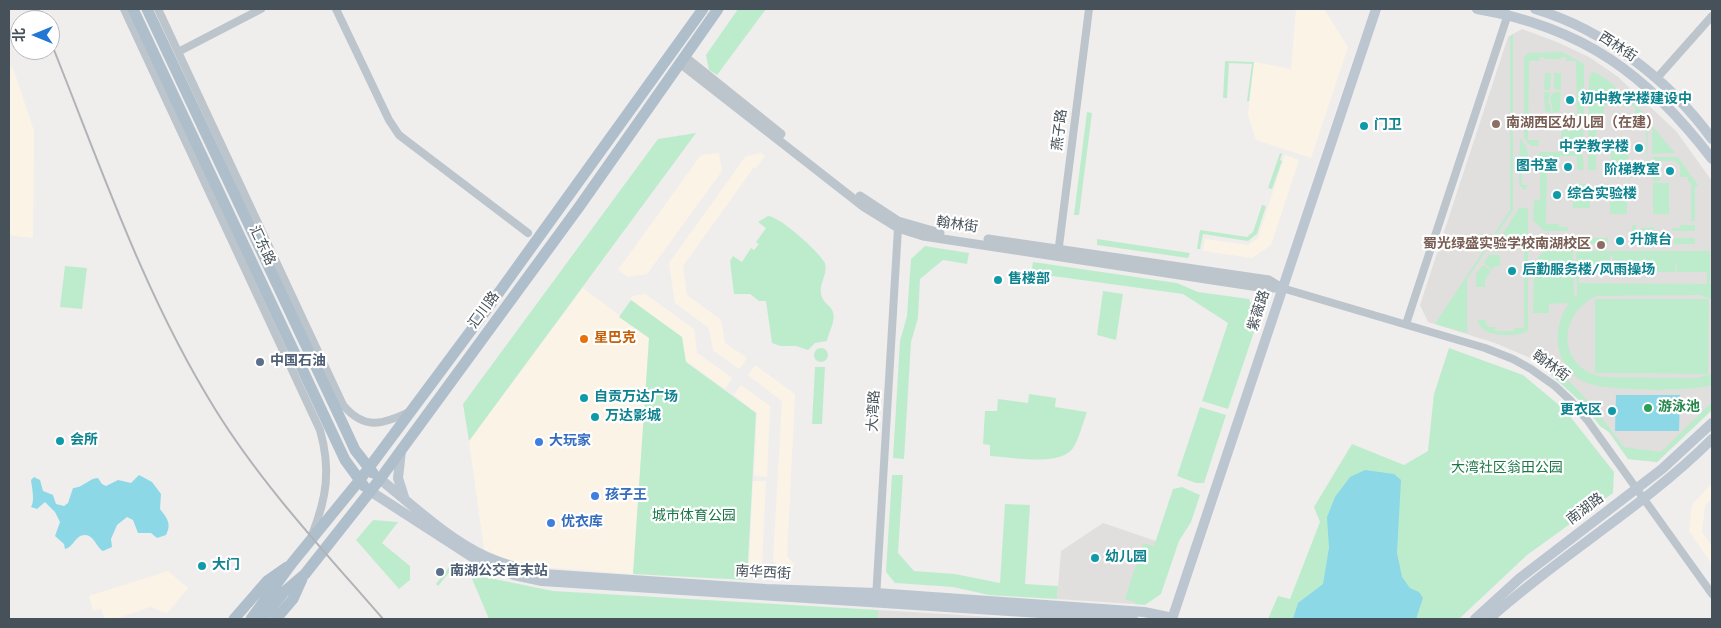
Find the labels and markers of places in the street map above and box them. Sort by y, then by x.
place label: 初中教学楼建设中 [1580,92,1692,108]
marker: 初中教学楼建设中 [1564,94,1576,106]
place label: 南湖西区幼儿园（在建） [1506,116,1660,132]
place label: 门卫 [1374,118,1402,134]
marker: 南湖西区幼儿园（在建） [1490,118,1502,130]
marker: 门卫 [1358,120,1370,132]
place label: 中学教学楼 [1559,140,1629,156]
marker: 中学教学楼 [1633,142,1645,154]
place label: 图书室 [1516,159,1558,175]
marker: 图书室 [1562,161,1574,173]
place label: 阶梯教室 [1604,163,1660,179]
marker: 阶梯教室 [1664,165,1676,177]
place label: 综合实验楼 [1567,187,1637,203]
marker: 综合实验楼 [1551,189,1563,201]
place label: 升旗台 [1630,233,1672,249]
marker: 升旗台 [1614,235,1626,247]
place label: 蜀光绿盛实验学校南湖校区 [1423,237,1591,253]
marker: 蜀光绿盛实验学校南湖校区 [1595,239,1607,251]
place label: 后勤服务楼/风雨操场 [1522,263,1655,279]
marker: 后勤服务楼/风雨操场 [1506,265,1518,277]
place label: 售楼部 [1008,272,1050,288]
marker: 售楼部 [992,274,1004,286]
place label: 星巴克 [594,331,636,347]
marker: 星巴克 [578,333,590,345]
place label: 中国石油 [270,354,326,370]
marker: 中国石油 [254,356,266,368]
place label: 自贡万达广场 [594,390,678,406]
marker: 自贡万达广场 [578,392,590,404]
place label: 游泳池 [1658,400,1700,416]
marker: 游泳池 [1642,402,1654,414]
place label: 更衣区 [1560,403,1602,419]
marker: 更衣区 [1606,405,1618,417]
place label: 万达影城 [605,409,661,425]
marker: 万达影城 [589,411,601,423]
place label: 会所 [70,433,98,449]
place label: 大玩家 [549,434,591,450]
marker: 会所 [54,435,66,447]
marker: 大玩家 [533,436,545,448]
place label: 孩子王 [605,488,647,504]
marker: 孩子王 [589,490,601,502]
place label: 优衣库 [561,515,603,531]
marker: 优衣库 [545,517,557,529]
place label: 幼儿园 [1105,550,1147,566]
marker: 幼儿园 [1089,552,1101,564]
place label: 大门 [212,558,240,574]
marker: 大门 [196,560,208,572]
place label: 南湖公交首末站 [450,564,548,580]
marker: 南湖公交首末站 [434,566,446,578]

